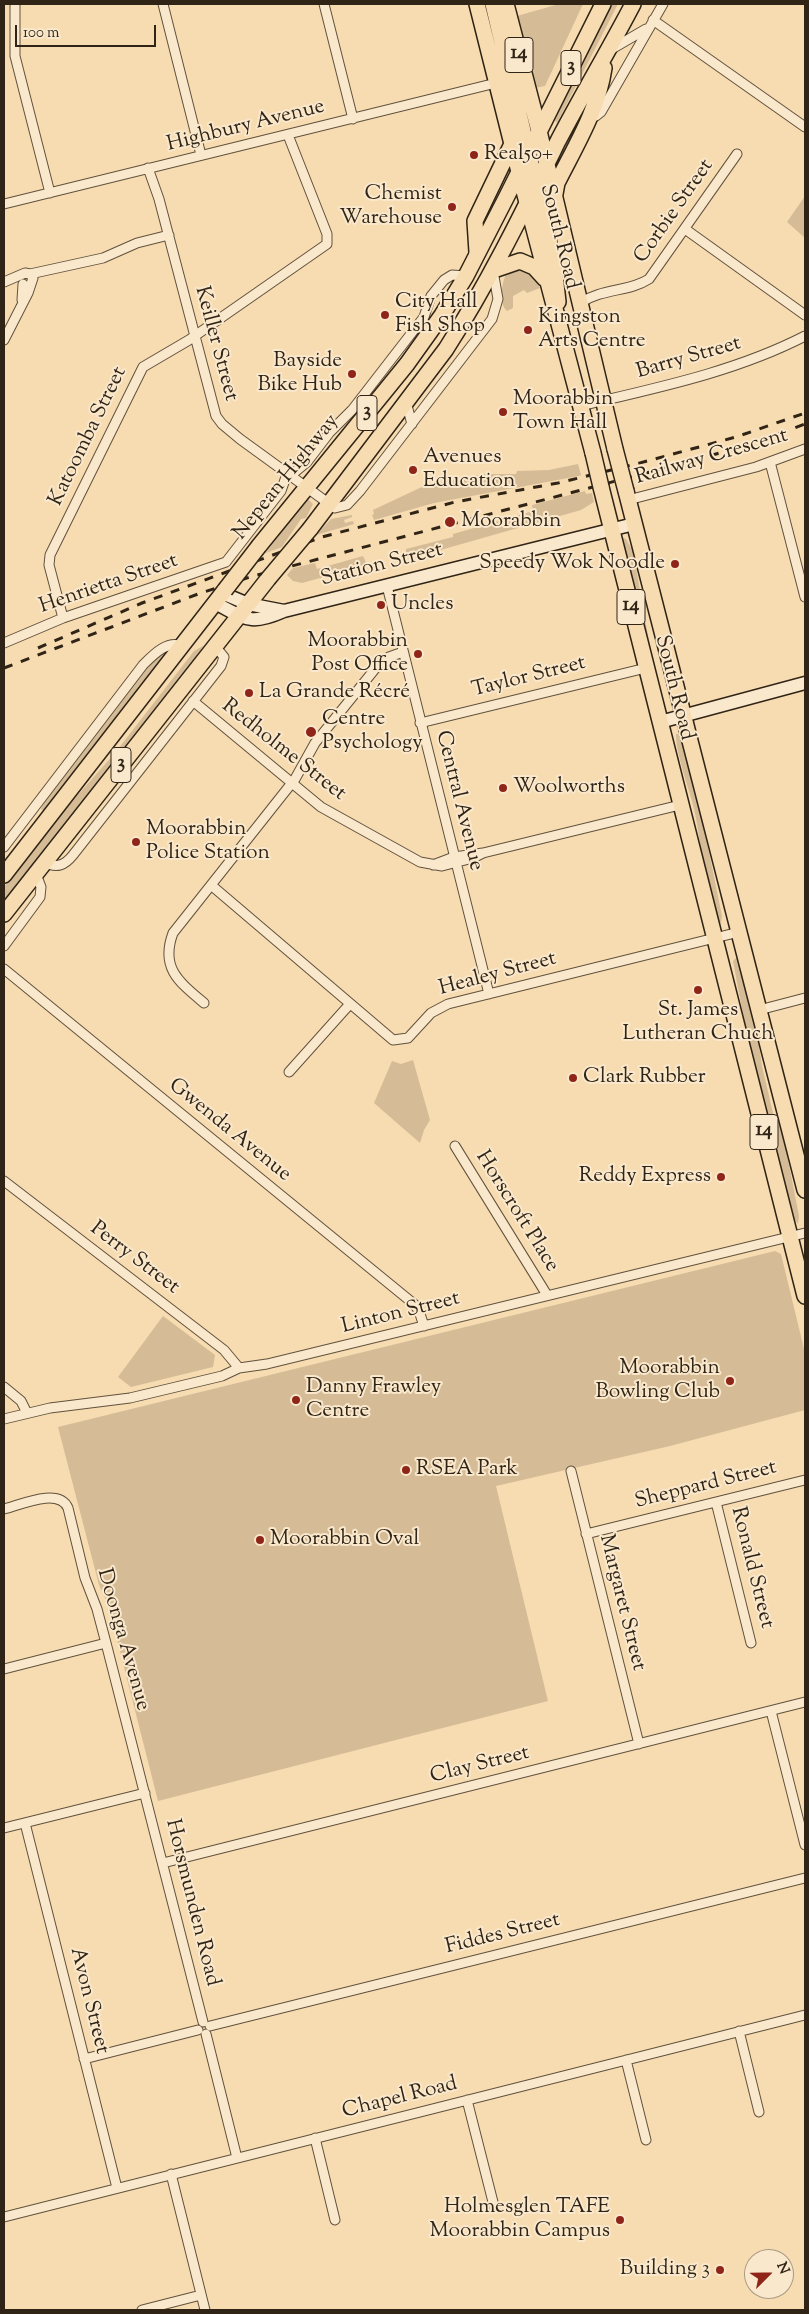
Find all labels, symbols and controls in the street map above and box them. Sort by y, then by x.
scale bar [18,15,159,47]
text: 100 m [23,23,59,44]
road number: 14 [505,38,533,72]
road number: 3 [561,50,581,86]
street label: Highbury Avenue [165,95,327,159]
place label: Real50+ [484,142,553,168]
marker: Real50+ [468,149,480,161]
street label: Corbie Street [630,155,720,269]
place label: Chemist Warehouse [339,182,442,232]
street label: South Road [533,182,583,292]
marker: Chemist Warehouse [446,201,458,213]
street label: Keiller Street [188,284,242,404]
place label: City Hall Fish Shop [395,290,485,340]
place label: Kingston Arts Centre [538,305,646,355]
marker: City Hall Fish Shop [379,309,391,321]
marker: Kingston Arts Centre [522,324,534,336]
street label: Barry Street [634,332,744,386]
place label: Bayside Bike Hub [258,349,342,399]
street label: Katoomba Street [44,363,134,511]
marker: Bayside Bike Hub [346,368,358,380]
place label: Moorabbin Town Hall [513,387,613,437]
road number: 3 [357,396,377,430]
marker: Moorabbin Town Hall [497,406,509,418]
street label: Nepean Highway [229,410,345,546]
street label: Railway Crescent [633,424,791,492]
place label: Avenues Education [423,445,515,495]
marker: Avenues Education [407,464,419,476]
place label: Moorabbin [461,509,561,535]
marker: Moorabbin [443,515,457,529]
street label: Station Street [318,539,446,593]
street label: Henrietta Street [36,550,182,620]
place label: Speedy Wok Noodle [479,551,665,577]
marker: Speedy Wok Noodle [669,558,681,570]
road number: 14 [617,590,645,624]
place label: Uncles [391,592,453,618]
marker: Uncles [375,599,387,611]
place label: Moorabbin Post Office [308,629,408,679]
street label: South Road [648,633,698,743]
marker: Moorabbin Post Office [412,648,424,660]
street label: Taylor Street [469,652,589,704]
place label: La Grande Récré [259,680,410,706]
marker: La Grande Récré [243,687,255,699]
street label: Redholme Street [216,695,350,807]
place label: Centre Psychology [322,707,423,757]
marker: Centre Psychology [304,725,318,739]
street label: Central Avenue [428,728,488,874]
road number: 3 [111,748,131,782]
place label: Woolworths [513,775,625,801]
marker: Woolworths [497,782,509,794]
place label: Moorabbin Police Station [146,817,270,867]
marker: Moorabbin Police Station [130,836,142,848]
street label: Healey Street [437,947,559,1003]
marker: St. James Lutheran Chuch [692,984,704,996]
place label: St. James Lutheran Chuch [622,998,774,1048]
place label: Clark Rubber [583,1065,706,1091]
marker: Clark Rubber [567,1072,579,1084]
street label: Gwenda Avenue [163,1074,295,1188]
road number: 14 [750,1114,778,1150]
street label: Horscroft Place [469,1147,563,1277]
place label: Reddy Express [579,1164,711,1190]
marker: Reddy Express [715,1171,727,1183]
street label: Perry Street [84,1217,184,1301]
street label: Linton Street [339,1287,463,1341]
place label: Moorabbin Bowling Club [596,1356,720,1406]
place label: Danny Frawley Centre [306,1375,441,1425]
marker: Moorabbin Bowling Club [724,1375,736,1387]
marker: Danny Frawley Centre [290,1394,302,1406]
street label: Sheppard Street [633,1456,779,1516]
place label: RSEA Park [416,1457,518,1483]
marker: RSEA Park [400,1464,412,1476]
street label: Ronald Street [724,1505,778,1631]
place label: Moorabbin Oval [270,1527,419,1553]
street label: Margaret Street [592,1532,650,1674]
marker: Moorabbin Oval [254,1534,266,1546]
street label: Doonga Avenue [90,1566,154,1714]
street label: Clay Street [428,1742,532,1790]
street label: Horsmunden Road [158,1817,224,1989]
street label: Fiddes Street [443,1909,563,1961]
street label: Avon Street [63,1945,113,2057]
street label: Chapel Road [340,2073,460,2125]
place label: Holmesglen TAFE Moorabbin Campus [430,2195,610,2245]
marker: Holmesglen TAFE Moorabbin Campus [614,2214,626,2226]
north arrow [744,2249,794,2299]
place label: Building 3 [620,2257,710,2283]
text: N [770,2259,793,2278]
marker: Building 3 [714,2264,726,2276]

